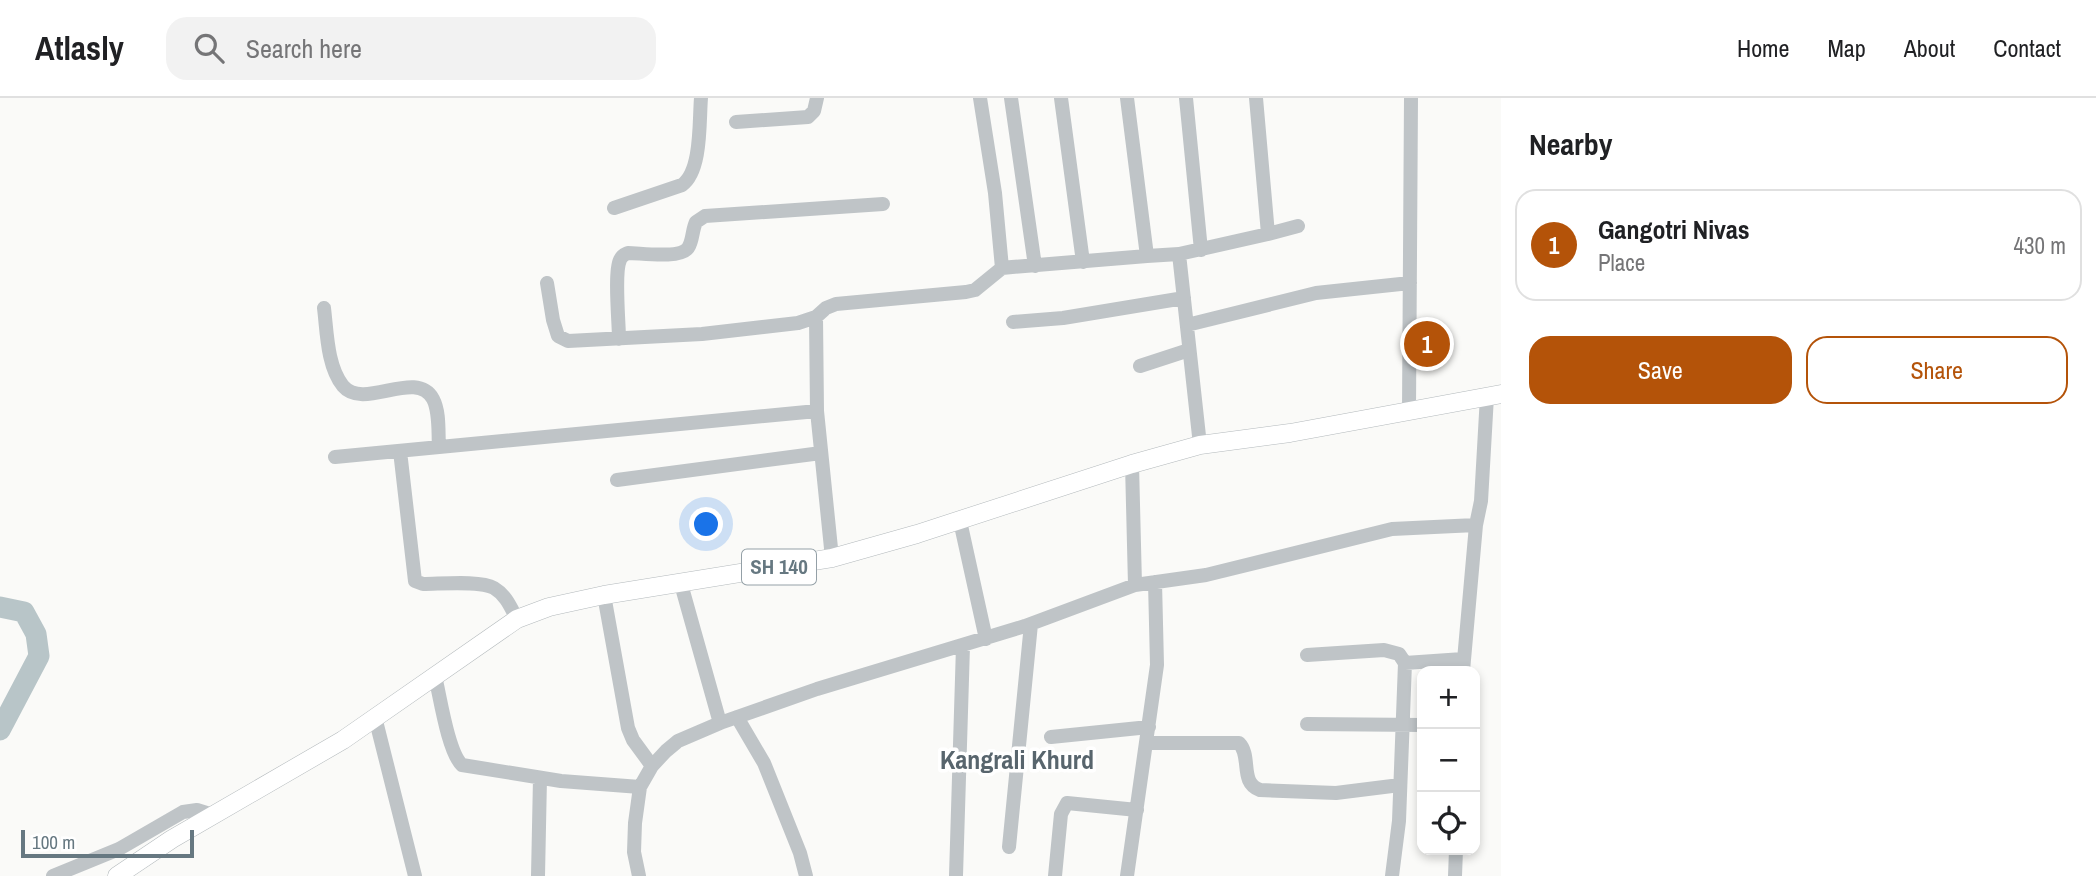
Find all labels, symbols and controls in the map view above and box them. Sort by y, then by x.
search box [166,17,656,80]
text: Atlasly [35,26,124,70]
icon: search [190,29,228,67]
text: Search here [246,31,362,66]
text: Home [1737,32,1789,64]
text: Map [1827,32,1866,64]
text: About [1904,32,1955,64]
text: Contact [1993,32,2061,64]
text: Nearby [1529,124,1612,164]
text: Gangotri Nivas [1598,212,1750,247]
text: 1 [1549,230,1559,261]
text: 430 m [2014,230,2066,261]
text: Place [1598,247,1645,278]
pin: 1 [1404,318,1450,370]
button: Save [1529,336,1792,404]
button: Share [1806,336,2068,404]
your location [689,507,723,541]
road number: SH 140 [742,550,816,584]
map controls [1417,666,1480,855]
button: + [1417,666,1480,729]
button: − [1417,729,1480,792]
district label: Kangrali Khurd [940,742,1094,777]
button: locate [1417,792,1480,855]
scale bar [21,827,194,859]
text: 100 m [32,829,75,855]

